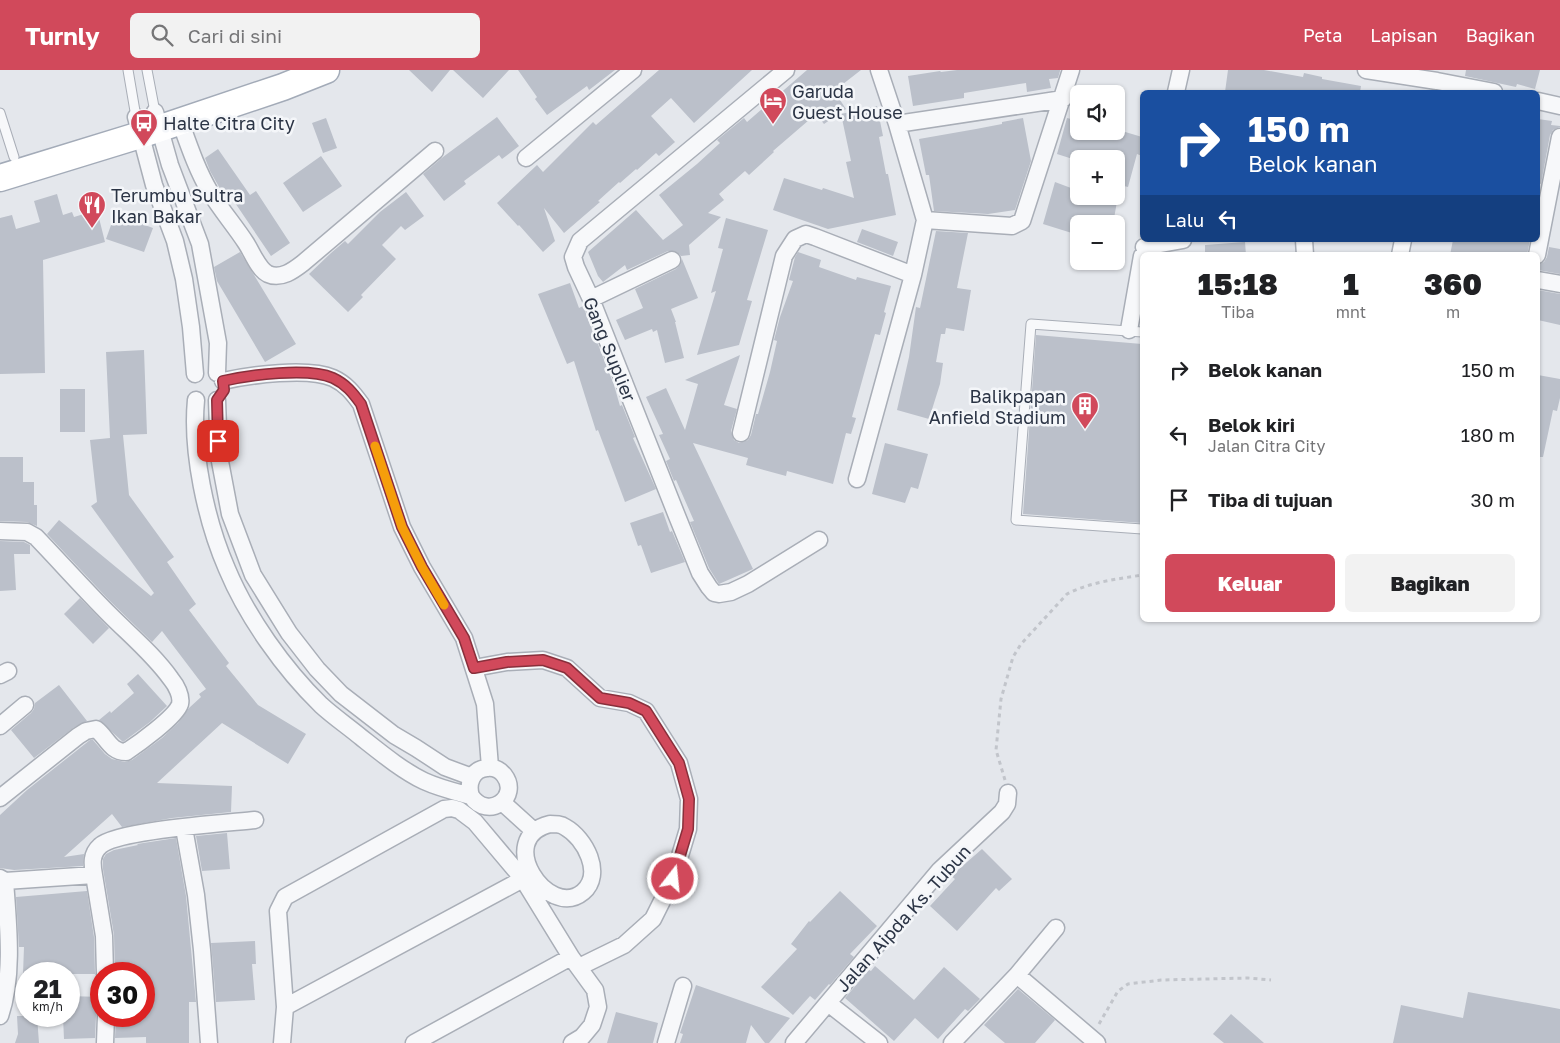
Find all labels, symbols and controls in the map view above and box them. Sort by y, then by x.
search box [130,13,480,58]
text: Turnly [25,21,100,50]
icon: search [148,21,176,49]
text: Cari di sini [188,24,282,47]
text: Peta [1303,24,1342,46]
text: Lapisan [1370,24,1438,46]
text: Bagikan [1466,24,1535,46]
place label: Garuda Guest House [792,80,903,123]
map controls [1070,85,1125,270]
button: sound [1070,85,1125,140]
hotel icon: Garuda Guest House [758,86,788,125]
bus stop icon: Halte Citra City [129,108,159,147]
text: 150 m [1248,108,1350,150]
icon: right [1165,110,1230,175]
place label: Halte Citra City [163,112,295,134]
button: + [1070,150,1125,205]
text: Belok kanan [1248,150,1378,177]
place label: Terumbu Sultra Ikan Bakar [111,184,243,227]
restaurant icon: Terumbu Sultra Ikan Bakar [77,190,107,229]
icon: left [1214,205,1242,233]
text: Lalu [1165,208,1204,231]
button: − [1070,215,1125,270]
text: 15:18 [1198,266,1278,302]
text: 1 [1343,266,1359,302]
text: 360 [1424,266,1482,302]
street label: Gang Suplier [579,293,641,405]
text: Tiba [1221,302,1254,322]
text: mnt [1336,302,1366,322]
text: m [1446,302,1460,322]
icon: right [1165,356,1193,384]
text: Belok kanan [1208,358,1322,381]
text: 150 m [1461,358,1515,381]
place label: Balikpapan Anfield Stadium [929,385,1066,428]
building icon: Balikpapan Anfield Stadium [1070,391,1100,430]
text: Belok kiri [1208,413,1295,436]
pin [197,420,239,462]
icon: left [1165,421,1193,449]
text: 180 m [1461,423,1515,446]
icon: arrive [204,427,232,455]
text: Jalan Citra City [1208,436,1325,456]
icon: arrive [1165,486,1193,514]
text: Tiba di tujuan [1208,488,1333,511]
text: 30 m [1471,488,1515,511]
button: Keluar [1165,554,1335,612]
button: Bagikan [1345,554,1515,612]
street label: Jalan Aipda Ks. Tubun [831,840,975,996]
position arrow [646,852,698,904]
speed limit sign: 30 [90,962,155,1027]
text: 21 [33,973,62,1004]
text: km/h [32,999,63,1014]

